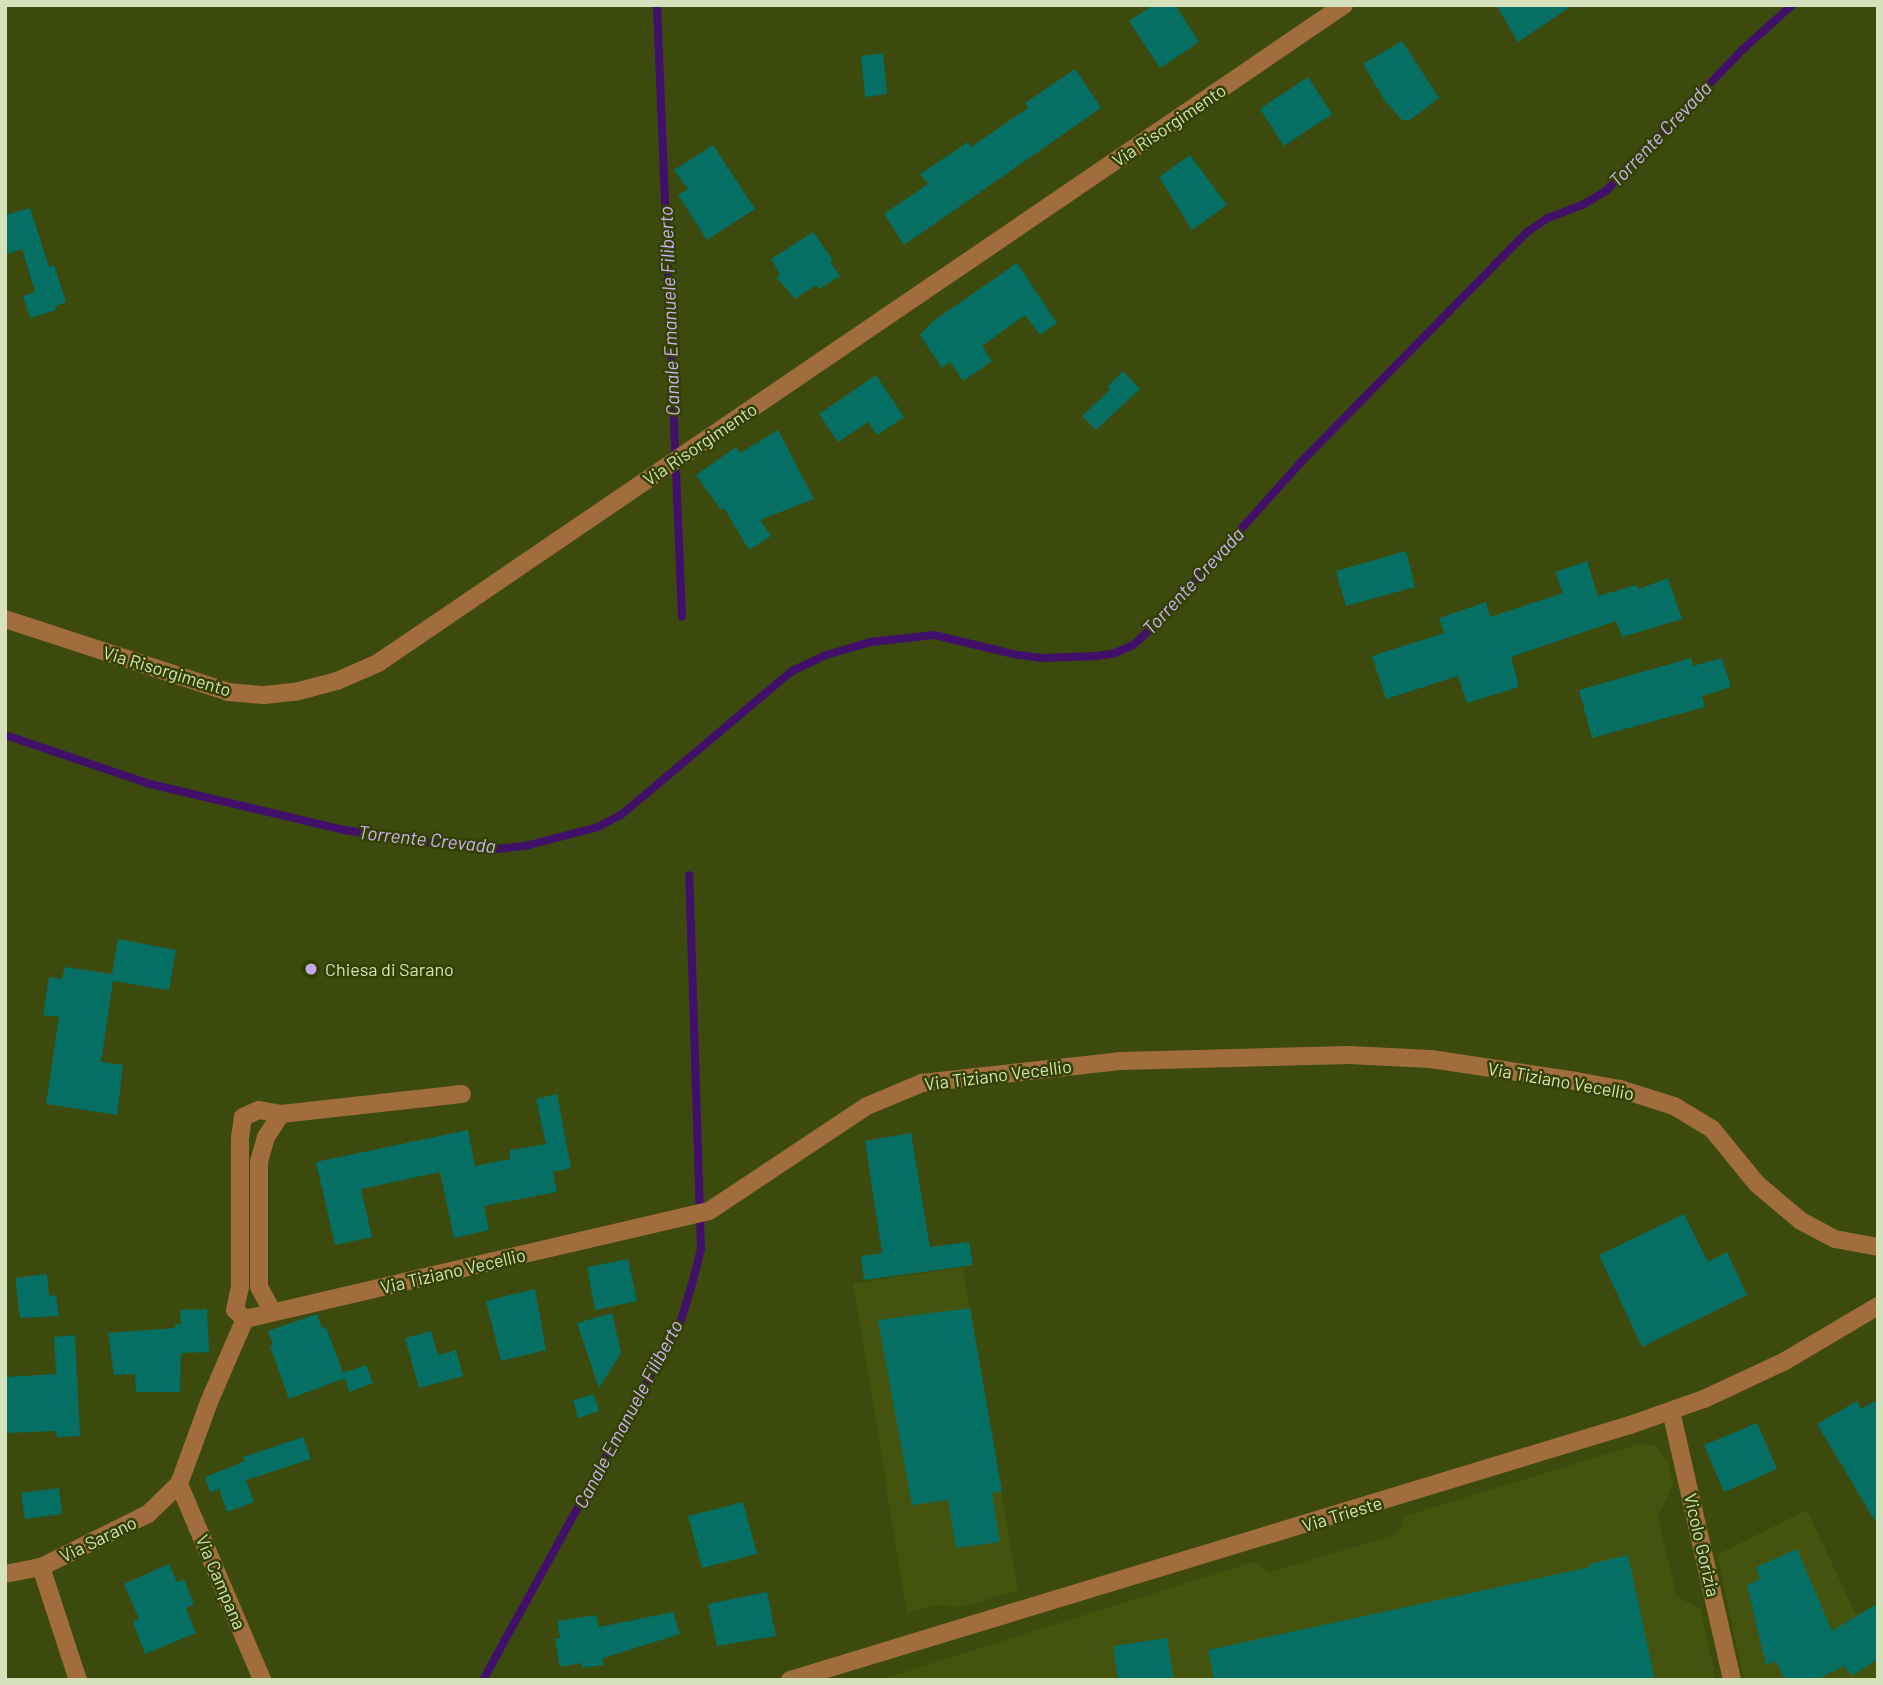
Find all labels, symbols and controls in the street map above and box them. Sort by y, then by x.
water label: Torrente Crevada [1604,76,1716,192]
street label: Via Risorgimento [1108,79,1230,171]
water label: Canale Emanuele Filiberto [654,206,684,416]
street label: Via Risorgimento [639,398,761,490]
water label: Torrente Crevada [1138,523,1248,639]
street label: Via Risorgimento [100,641,234,701]
water label: Torrente Crevada [357,820,497,858]
place label: Chiesa di Sarano [325,958,454,980]
marker: Chiesa di Sarano [303,961,319,977]
street label: Via Tiziano Vecellio [923,1055,1073,1095]
street label: Via Tiziano Vecellio [1486,1057,1636,1105]
street label: Via Tiziano Vecellio [378,1244,528,1298]
water label: Canale Emanuele Filiberto [569,1316,687,1512]
street label: Vicolo Gorizia [1680,1491,1724,1599]
street label: Via Trieste [1299,1492,1385,1536]
street label: Via Sarano [56,1511,140,1567]
street label: Via Campana [191,1531,251,1633]

